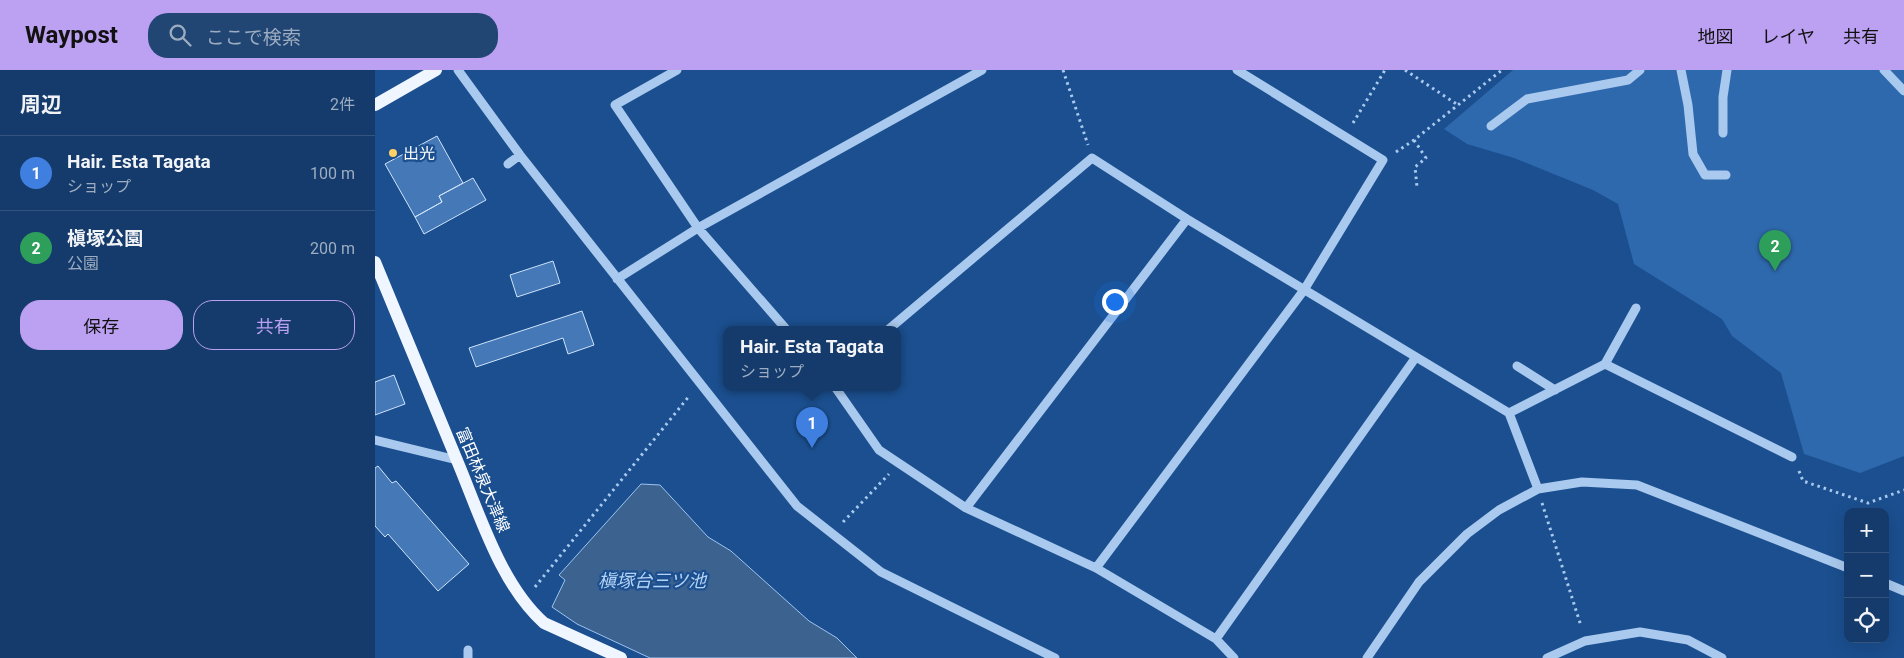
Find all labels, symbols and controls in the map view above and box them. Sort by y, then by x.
search box [148,13,498,58]
text: Waypost [25,21,118,49]
icon: search [166,21,194,49]
text: ここで検索 [206,26,301,49]
text: 地図 [1698,26,1734,47]
text: レイヤ [1762,26,1815,47]
text: 共有 [1843,26,1879,47]
text: 周辺 [20,93,62,117]
text: 2件 [330,95,355,114]
place label: 出光 [403,144,435,163]
marker: 出光 [387,147,399,159]
text: Hair. Esta Tagata [67,150,211,173]
text: 1 [31,164,41,183]
text: 100 m [310,164,355,183]
text: ショップ [67,177,131,196]
text: 槇塚公園 [67,227,143,250]
pin: 2 [1759,230,1791,271]
text: 2 [31,239,41,258]
text: 200 m [310,239,355,258]
text: 公園 [67,254,99,273]
your location [1102,289,1128,315]
button: 保存 [20,300,183,350]
button: 共有 [193,300,355,350]
popup [723,326,901,391]
text: Hair. Esta Tagata [740,335,884,358]
text: ショップ [740,362,804,381]
pin: 1 [796,407,828,448]
street label: 富田林泉大津線 [452,425,514,535]
map controls [1844,508,1889,643]
button: + [1844,508,1889,553]
button: − [1844,553,1889,598]
water label: 槇塚台三ツ池 [598,570,708,591]
button: locate [1844,598,1889,643]

